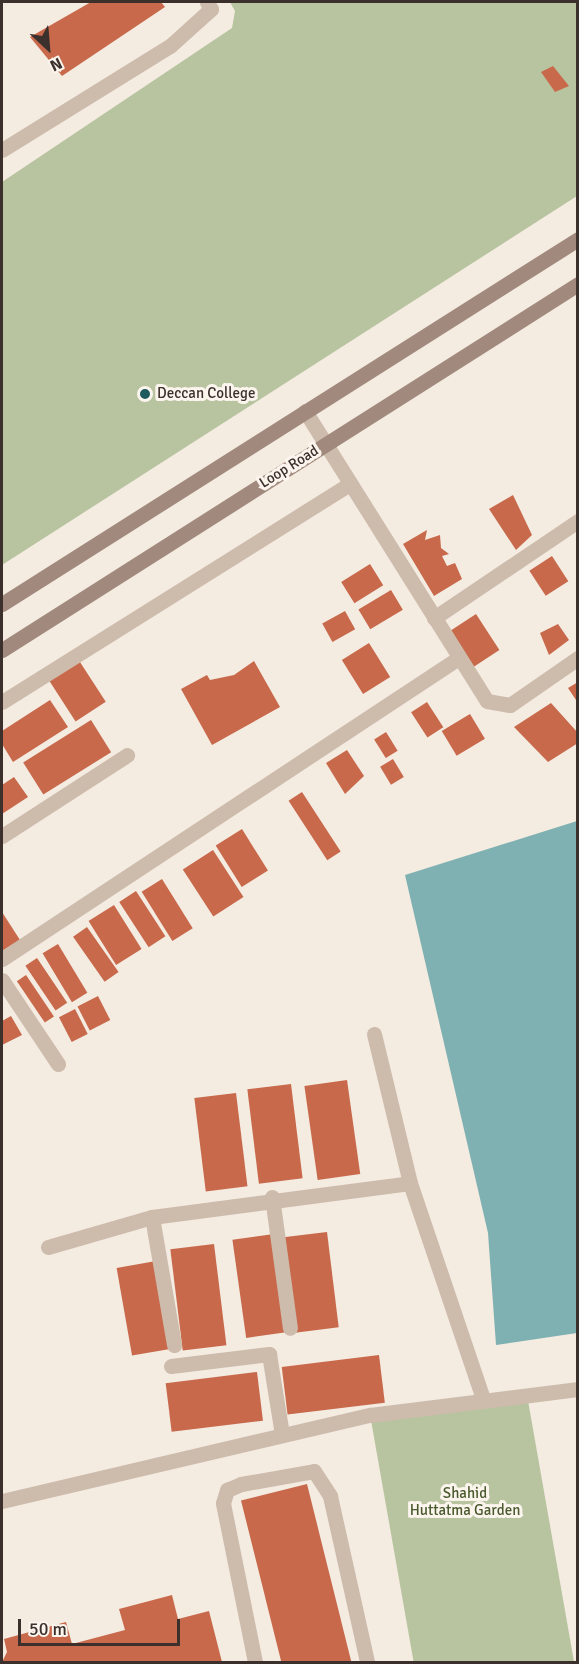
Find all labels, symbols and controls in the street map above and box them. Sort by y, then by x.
north arrow [18,18,78,78]
text: N [47,53,65,76]
place label: Deccan College [157,385,256,403]
marker: Deccan College [138,387,152,401]
street label: Loop Road [256,442,322,492]
park label: Shahid Huttatma Garden [410,1484,520,1519]
scale bar [21,1607,183,1645]
text: 50 m [29,1618,67,1640]

